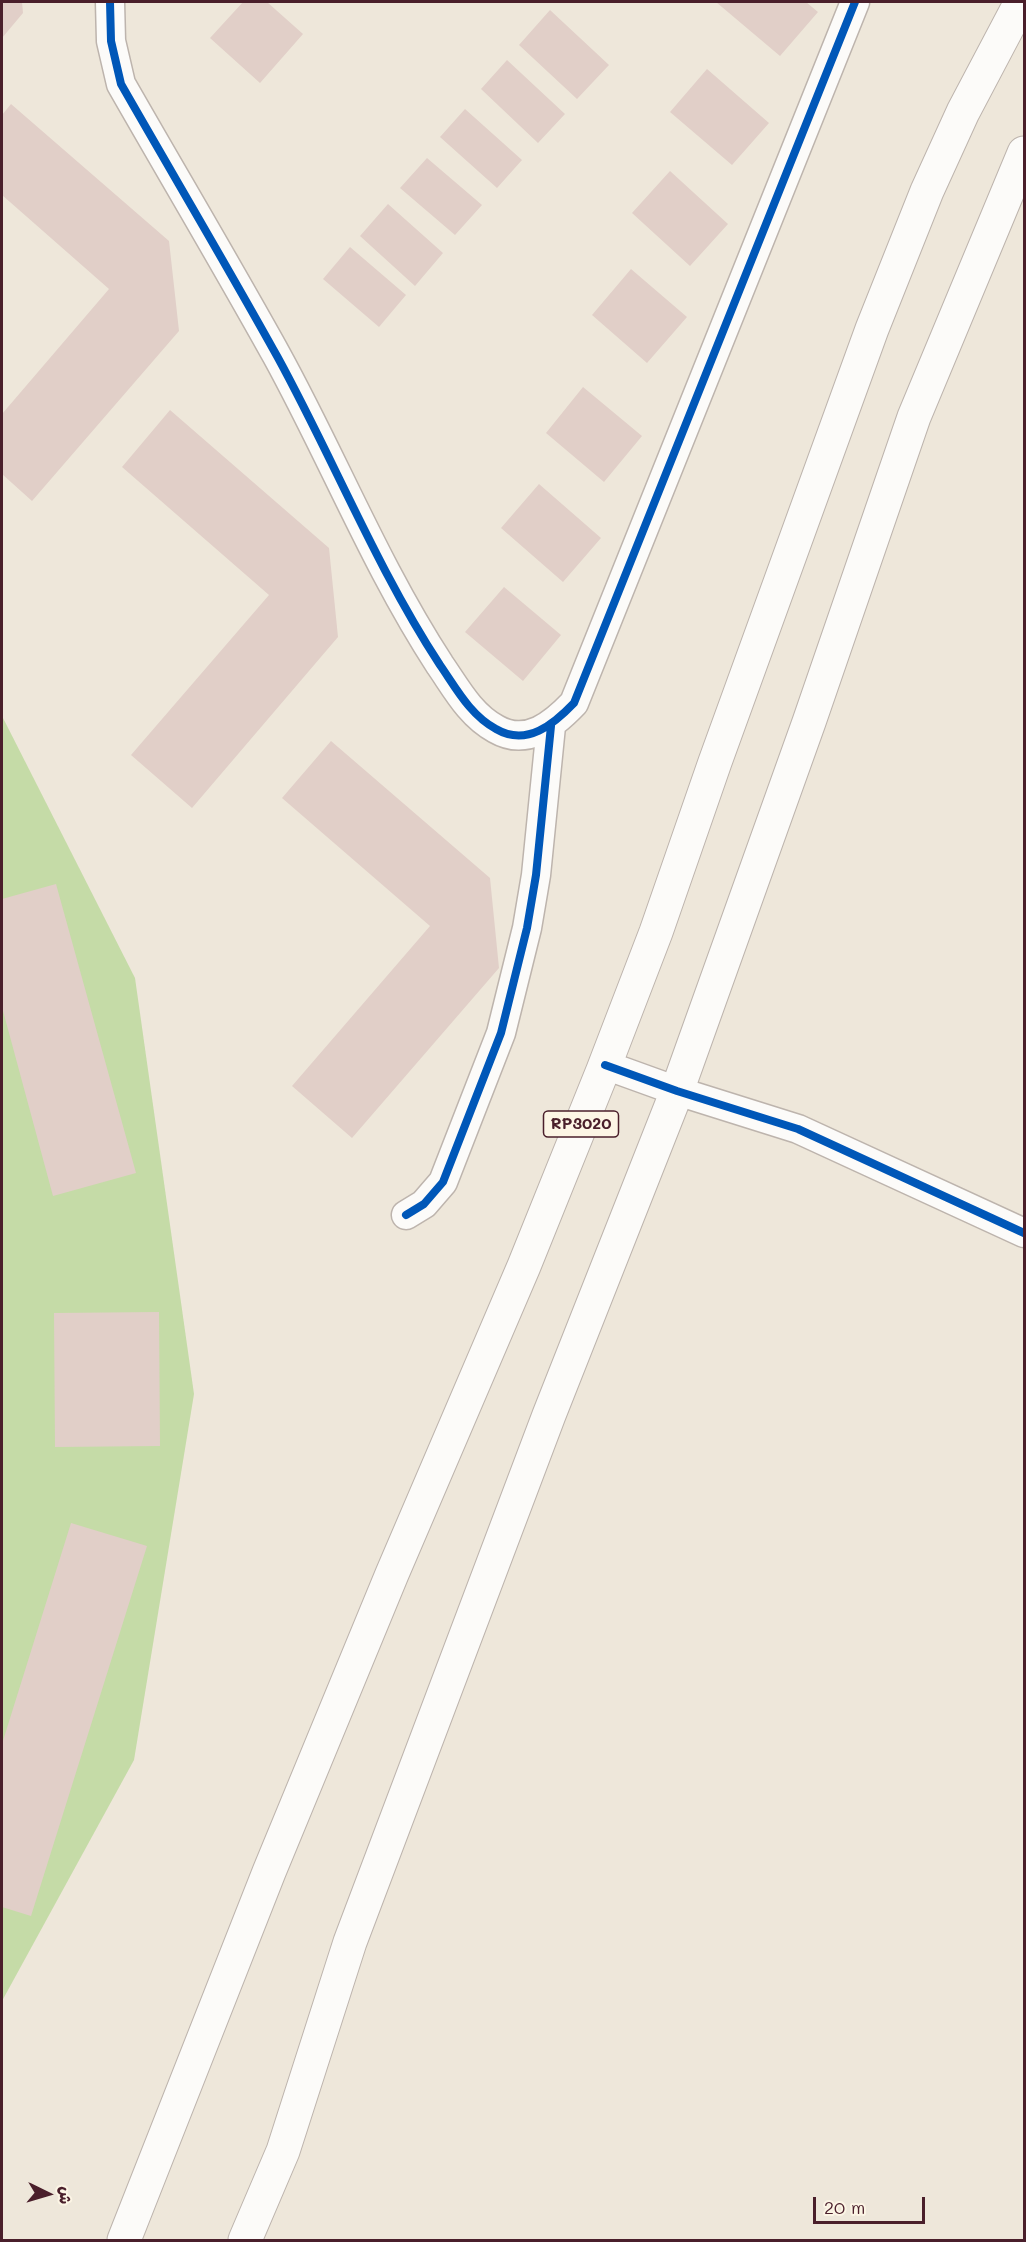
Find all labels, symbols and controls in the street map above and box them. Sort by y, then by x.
road number: RP3020 [544,1111,618,1137]
north arrow [18,2164,78,2224]
scale bar [816,2185,928,2223]
text: ش [55,2186,78,2205]
text: 20 m [824,2195,865,2219]

